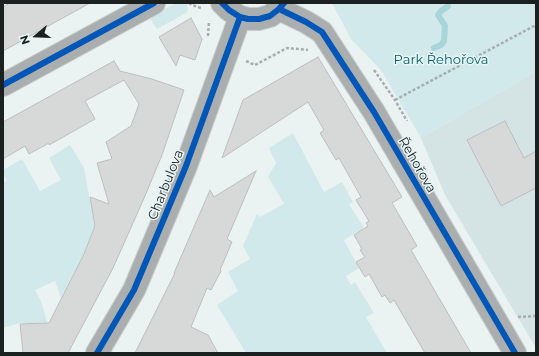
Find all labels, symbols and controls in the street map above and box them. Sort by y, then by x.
north arrow [16,16,56,56]
text: N [17,33,33,46]
park label: Park Řehořova [394,52,488,68]
street label: Řehořova [395,134,439,196]
street label: Charbulova [145,148,187,222]

